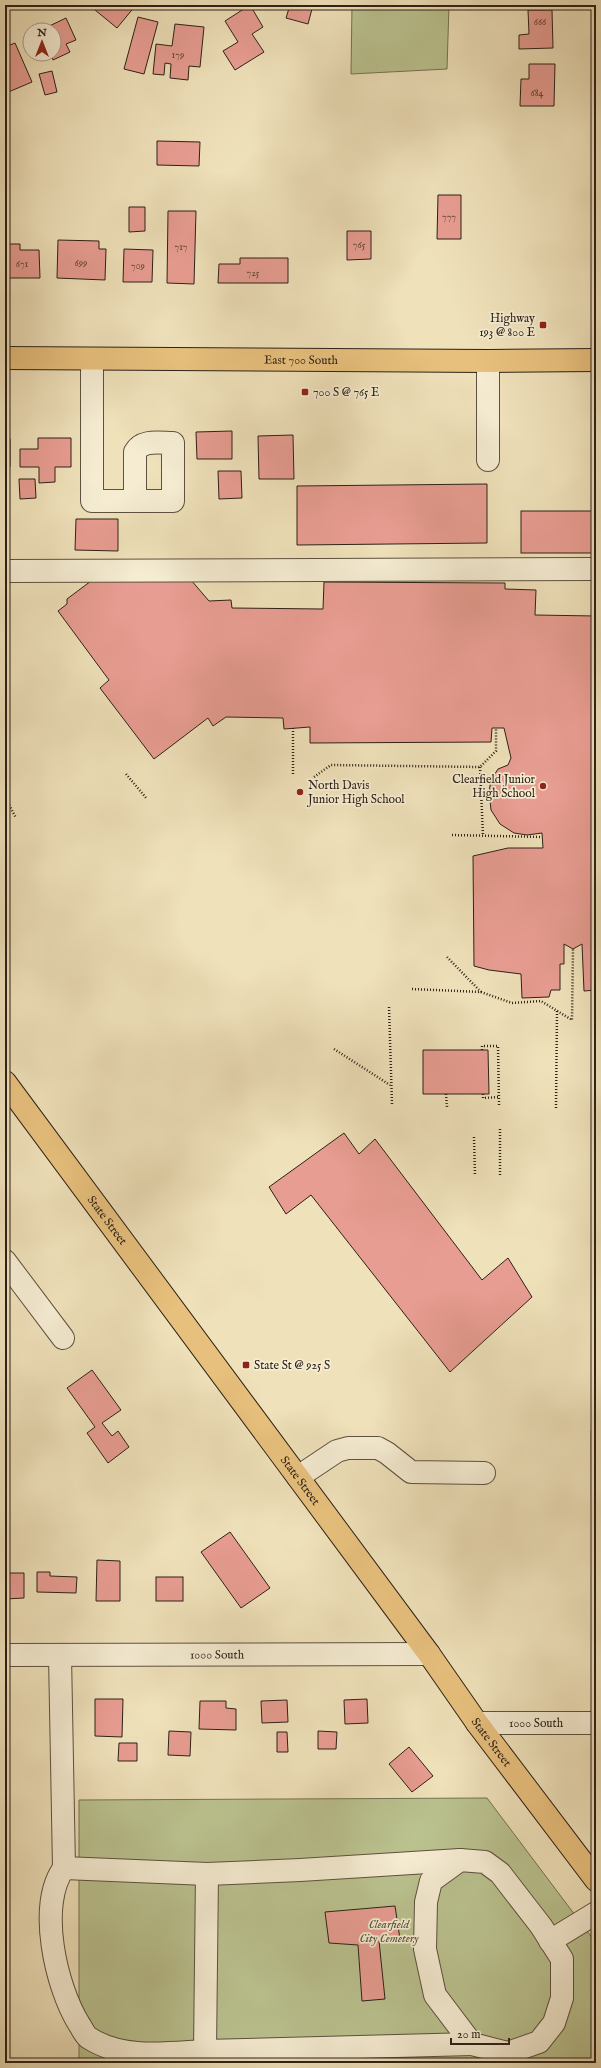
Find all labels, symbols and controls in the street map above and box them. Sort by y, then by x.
house number: 666 [534,16,547,29]
north arrow [22,22,62,62]
text: N [36,26,47,40]
house number: 179 [172,49,184,62]
house number: 684 [530,87,544,100]
house number: 777 [442,211,456,224]
house number: 765 [353,239,366,252]
house number: 717 [174,241,188,254]
house number: 699 [75,257,87,270]
house number: 671 [16,258,29,271]
house number: 709 [131,260,145,273]
house number: 725 [247,267,260,280]
place label: Highway 193 @ 800 E [479,311,535,340]
marker: Highway 193 @ 800 E [538,320,548,330]
street label: East 700 South [264,352,339,368]
place label: 700 S @ 765 E [313,385,379,400]
marker: 700 S @ 765 E [300,387,310,397]
place label: Clearfield Junior High School [452,772,536,801]
place label: North Davis Junior High School [306,778,405,808]
marker: Clearfield Junior High School [538,781,548,791]
marker: North Davis Junior High School [295,787,305,797]
street label: State Street [84,1193,131,1248]
place label: State St @ 925 S [254,1358,330,1373]
marker: State St @ 925 S [241,1360,251,1370]
street label: State Street [277,1453,324,1508]
street label: 1000 South [190,1647,245,1662]
street label: State Street [468,1715,515,1770]
street label: 1000 South [509,1716,564,1731]
park label: Clearfield City Cemetery [360,1917,419,1946]
scale bar [451,2020,509,2046]
text: 20 m [457,2027,480,2042]

